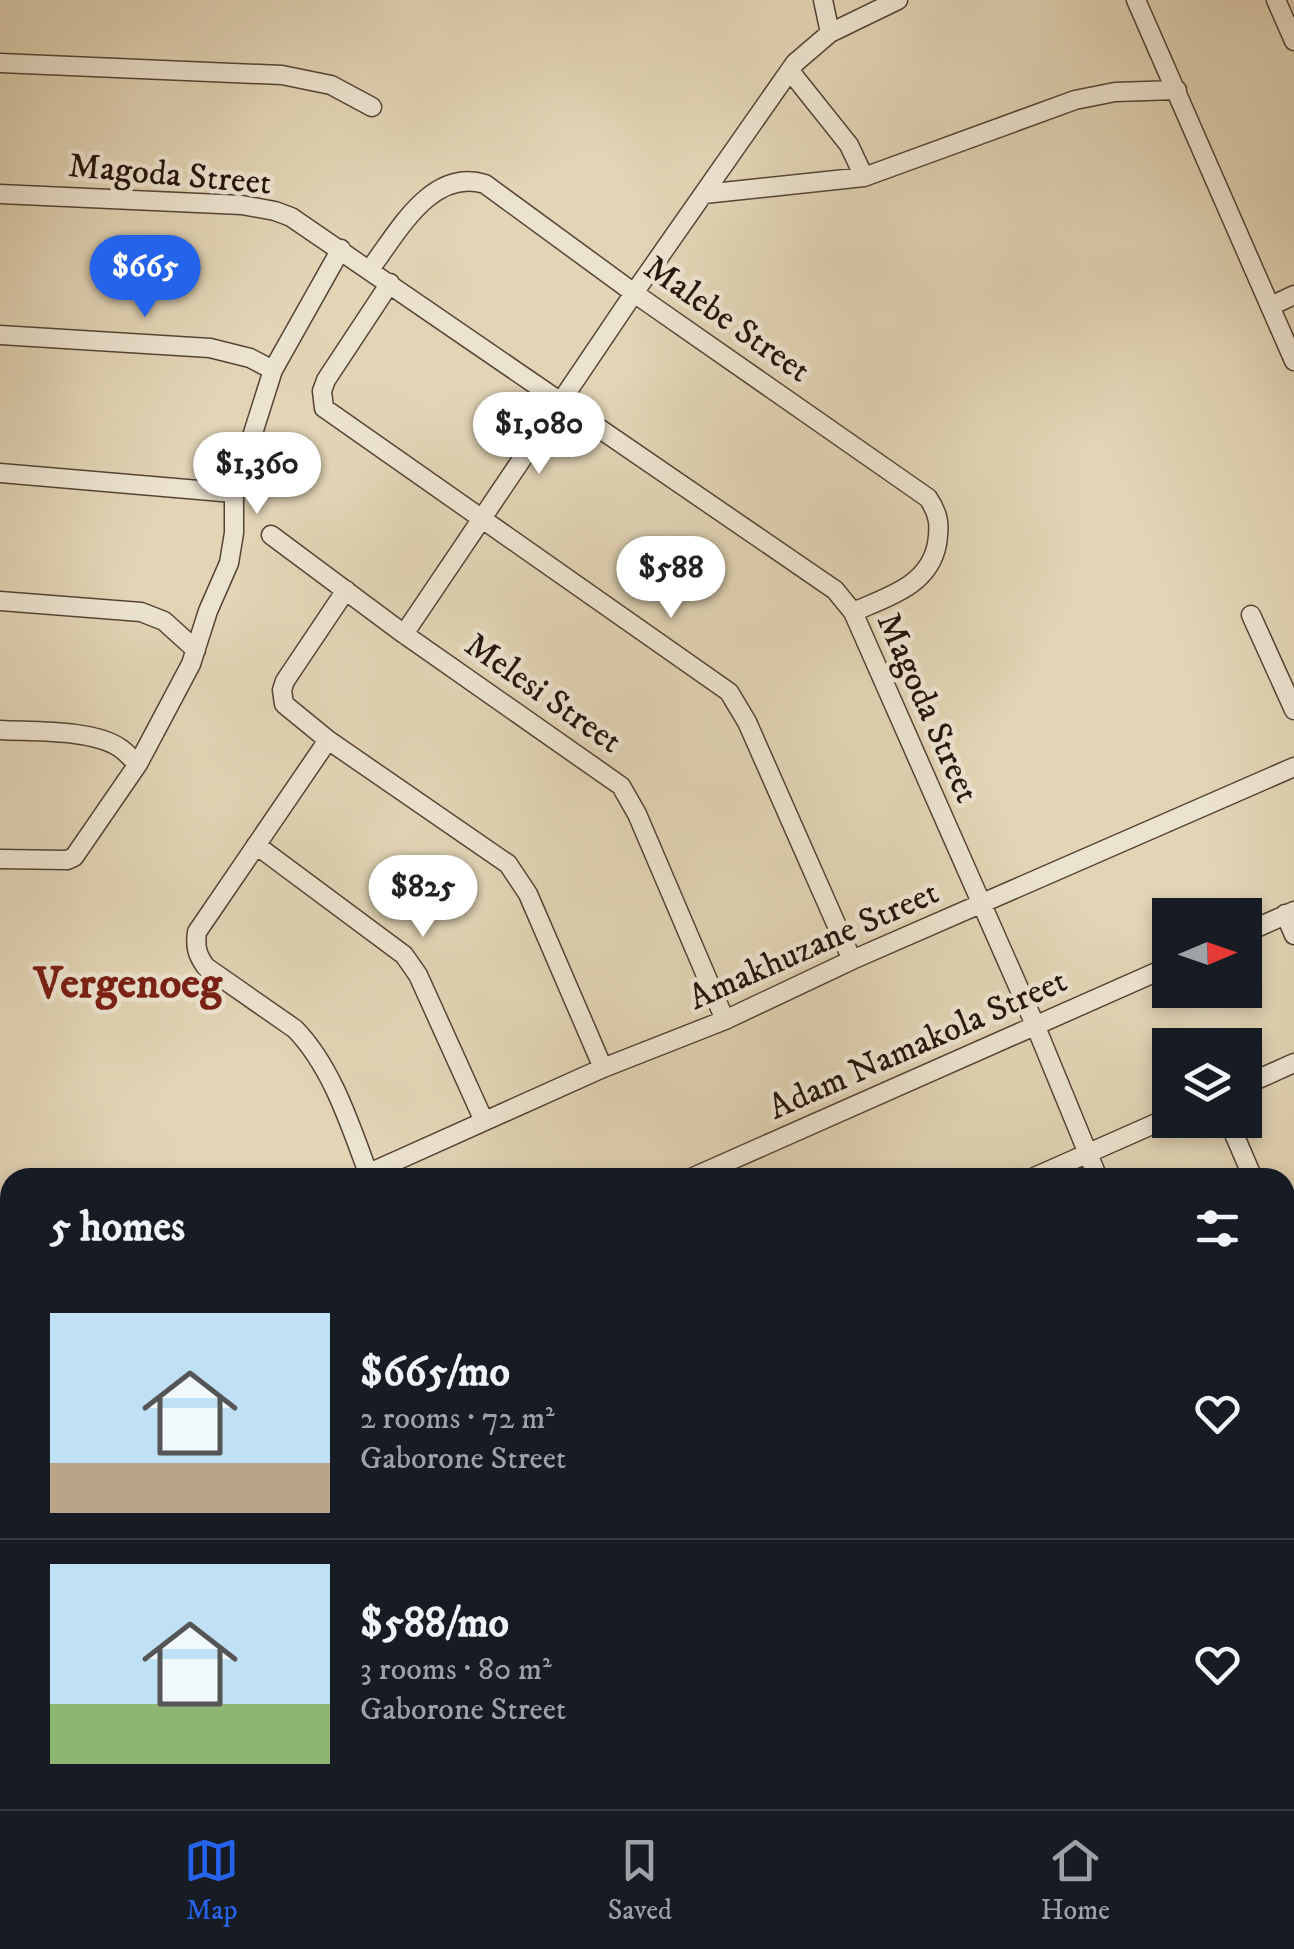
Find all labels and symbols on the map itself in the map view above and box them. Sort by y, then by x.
street label: Magoda Street [67,144,273,206]
pin: $665 [86,235,204,320]
street label: Malebe Street [635,246,818,393]
pin: $1,080 [458,392,620,477]
pin: $1,360 [176,432,338,517]
pin: $588 [612,536,730,621]
street label: Magoda Street [866,606,989,810]
street label: Melesi Street [456,623,630,764]
pin: $825 [364,855,482,940]
street label: Amakhuzane Street [682,871,946,1021]
north arrow [1152,898,1262,1008]
district label: Vergenoeg [32,956,223,1012]
street label: Adam Namakola Street [762,959,1074,1130]

